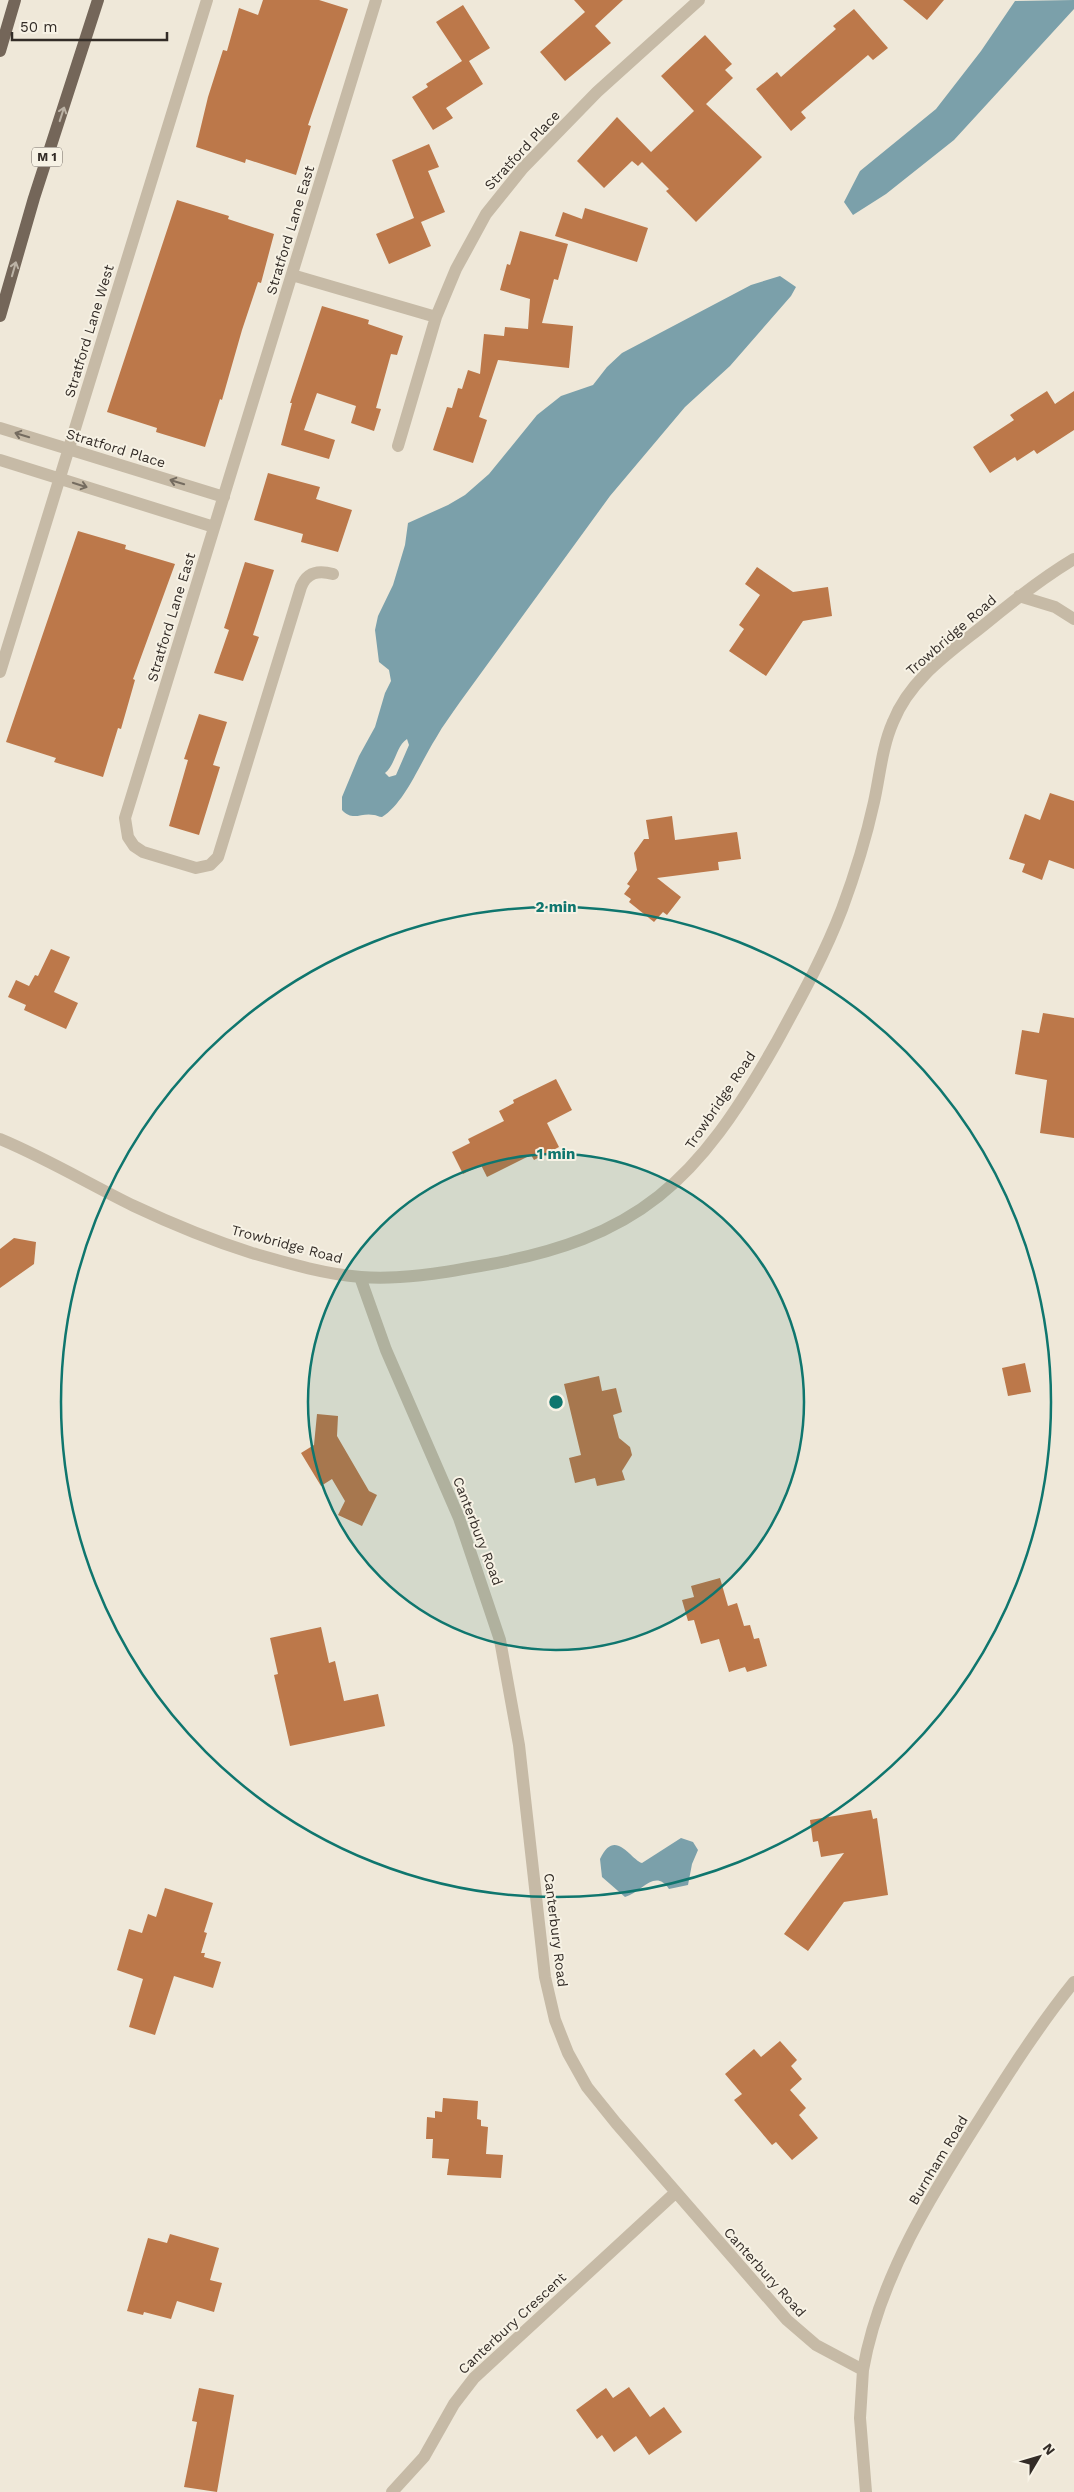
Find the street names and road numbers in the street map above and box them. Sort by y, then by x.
street label: Stratford Place [481,107,563,193]
road number: M 1 [32,148,62,166]
street label: Stratford Lane East [263,163,317,297]
street label: Stratford Lane West [61,263,117,399]
street label: Stratford Place [64,425,168,471]
street label: Stratford Lane East [144,550,198,684]
street label: Trowbridge Road [903,591,999,679]
street label: Trowbridge Road [681,1048,759,1152]
street label: Trowbridge Road [230,1221,344,1267]
street label: Canterbury Road [450,1475,506,1587]
street label: Canterbury Road [541,1872,571,1988]
street label: Burnham Road [905,2113,971,2207]
street label: Canterbury Road [721,2224,809,2320]
street label: Canterbury Crescent [455,2269,569,2377]

